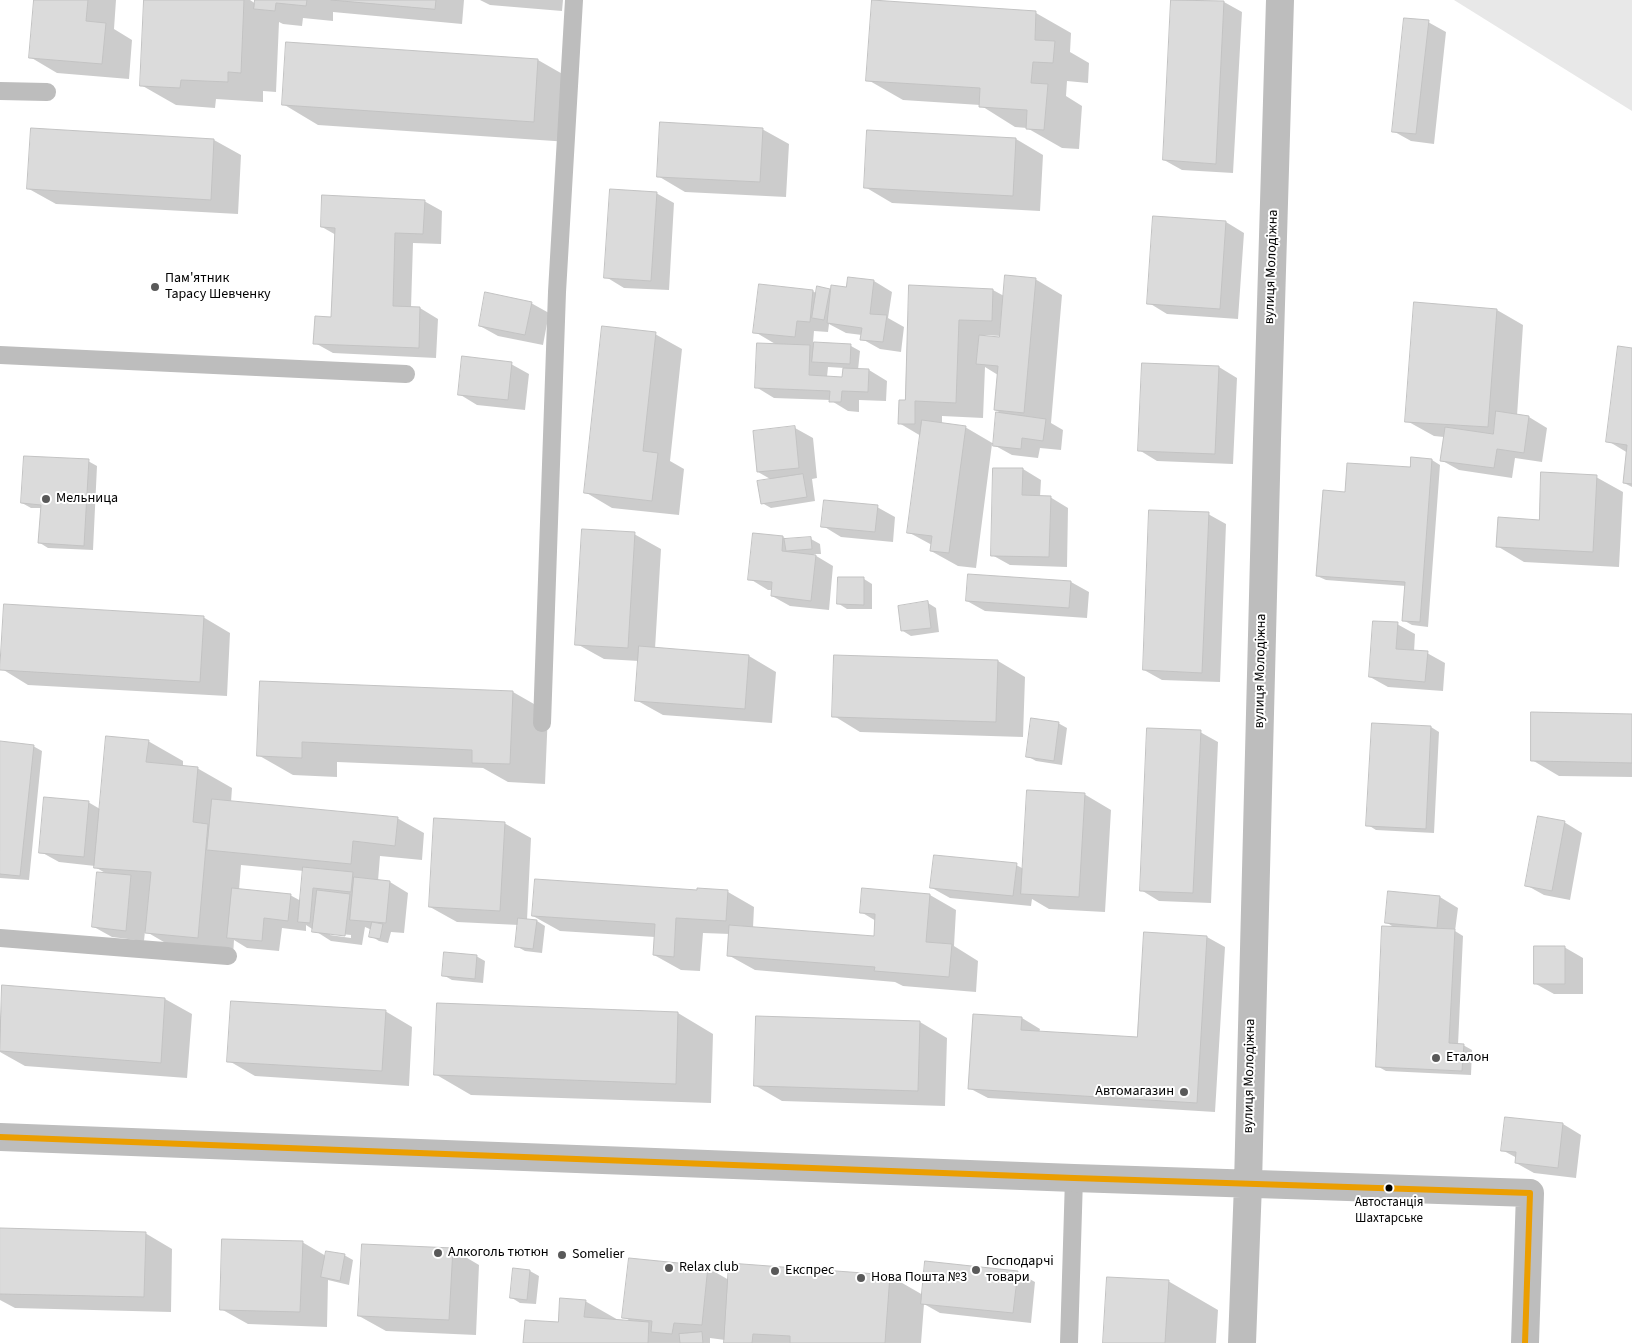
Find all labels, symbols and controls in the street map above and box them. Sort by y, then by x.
street label: вулиця Молодіжна [1262,209,1282,325]
place label: Пам'ятник Тарасу Шевченку [165,271,270,304]
marker: Пам'ятник Тарасу Шевченку [149,281,161,293]
place label: Мельница [56,491,118,507]
marker: Мельница [40,493,52,505]
street label: вулиця Молодіжна [1252,613,1270,729]
street label: вулиця Молодіжна [1241,1018,1259,1134]
place label: Еталон [1446,1050,1489,1066]
marker: Еталон [1430,1052,1442,1064]
place label: Автомагазин [1095,1084,1174,1100]
marker: Автомагазин [1178,1086,1190,1098]
marker: Автостанція Шахтарське [1384,1183,1394,1193]
place label: Автостанція Шахтарське [1355,1195,1423,1226]
place label: Алкоголь тютюн [448,1245,549,1261]
marker: Алкоголь тютюн [432,1247,444,1259]
place label: Somelier [572,1247,624,1263]
marker: Somelier [556,1249,568,1261]
place label: Господарчі товари [986,1254,1054,1286]
place label: Relax club [679,1260,739,1276]
marker: Relax club [663,1262,675,1274]
place label: Експрес [785,1263,834,1279]
marker: Господарчі товари [970,1264,982,1276]
marker: Експрес [769,1265,781,1277]
place label: Нова Пошта №3 [871,1270,967,1286]
marker: Нова Пошта №3 [855,1272,867,1284]

